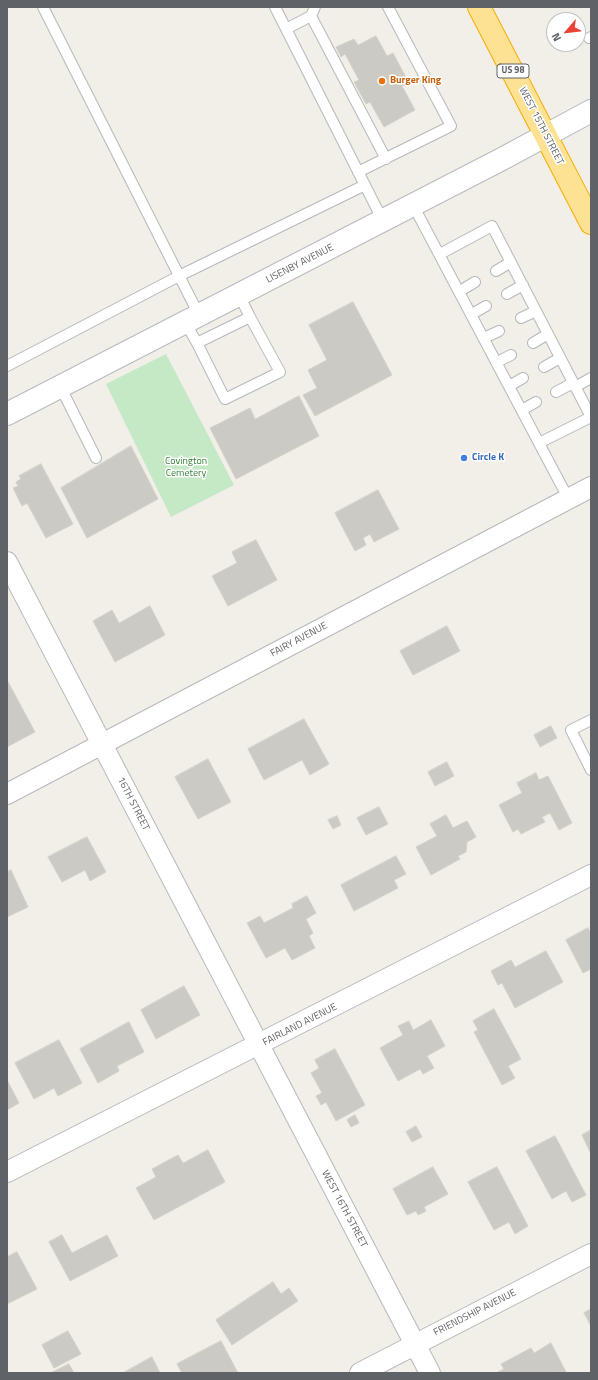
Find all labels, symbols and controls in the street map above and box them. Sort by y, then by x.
north arrow [546,12,586,52]
text: N [547,30,565,44]
road number: US 98 [497,64,529,78]
place label: Burger King [390,75,441,87]
marker: Burger King [377,76,387,86]
street label: WEST 15TH STREET [516,85,566,167]
street label: LISENBY AVENUE [264,242,336,286]
place label: Circle K [472,452,504,464]
marker: Circle K [459,453,469,463]
park label: Covington Cemetery [165,456,207,480]
street label: FAIRY AVENUE [269,620,329,660]
street label: 16TH STREET [114,775,152,833]
street label: FAIRLAND AVENUE [261,1001,339,1049]
street label: WEST 16TH STREET [319,1168,369,1250]
street label: FRIENDSHIP AVENUE [432,1287,518,1339]

